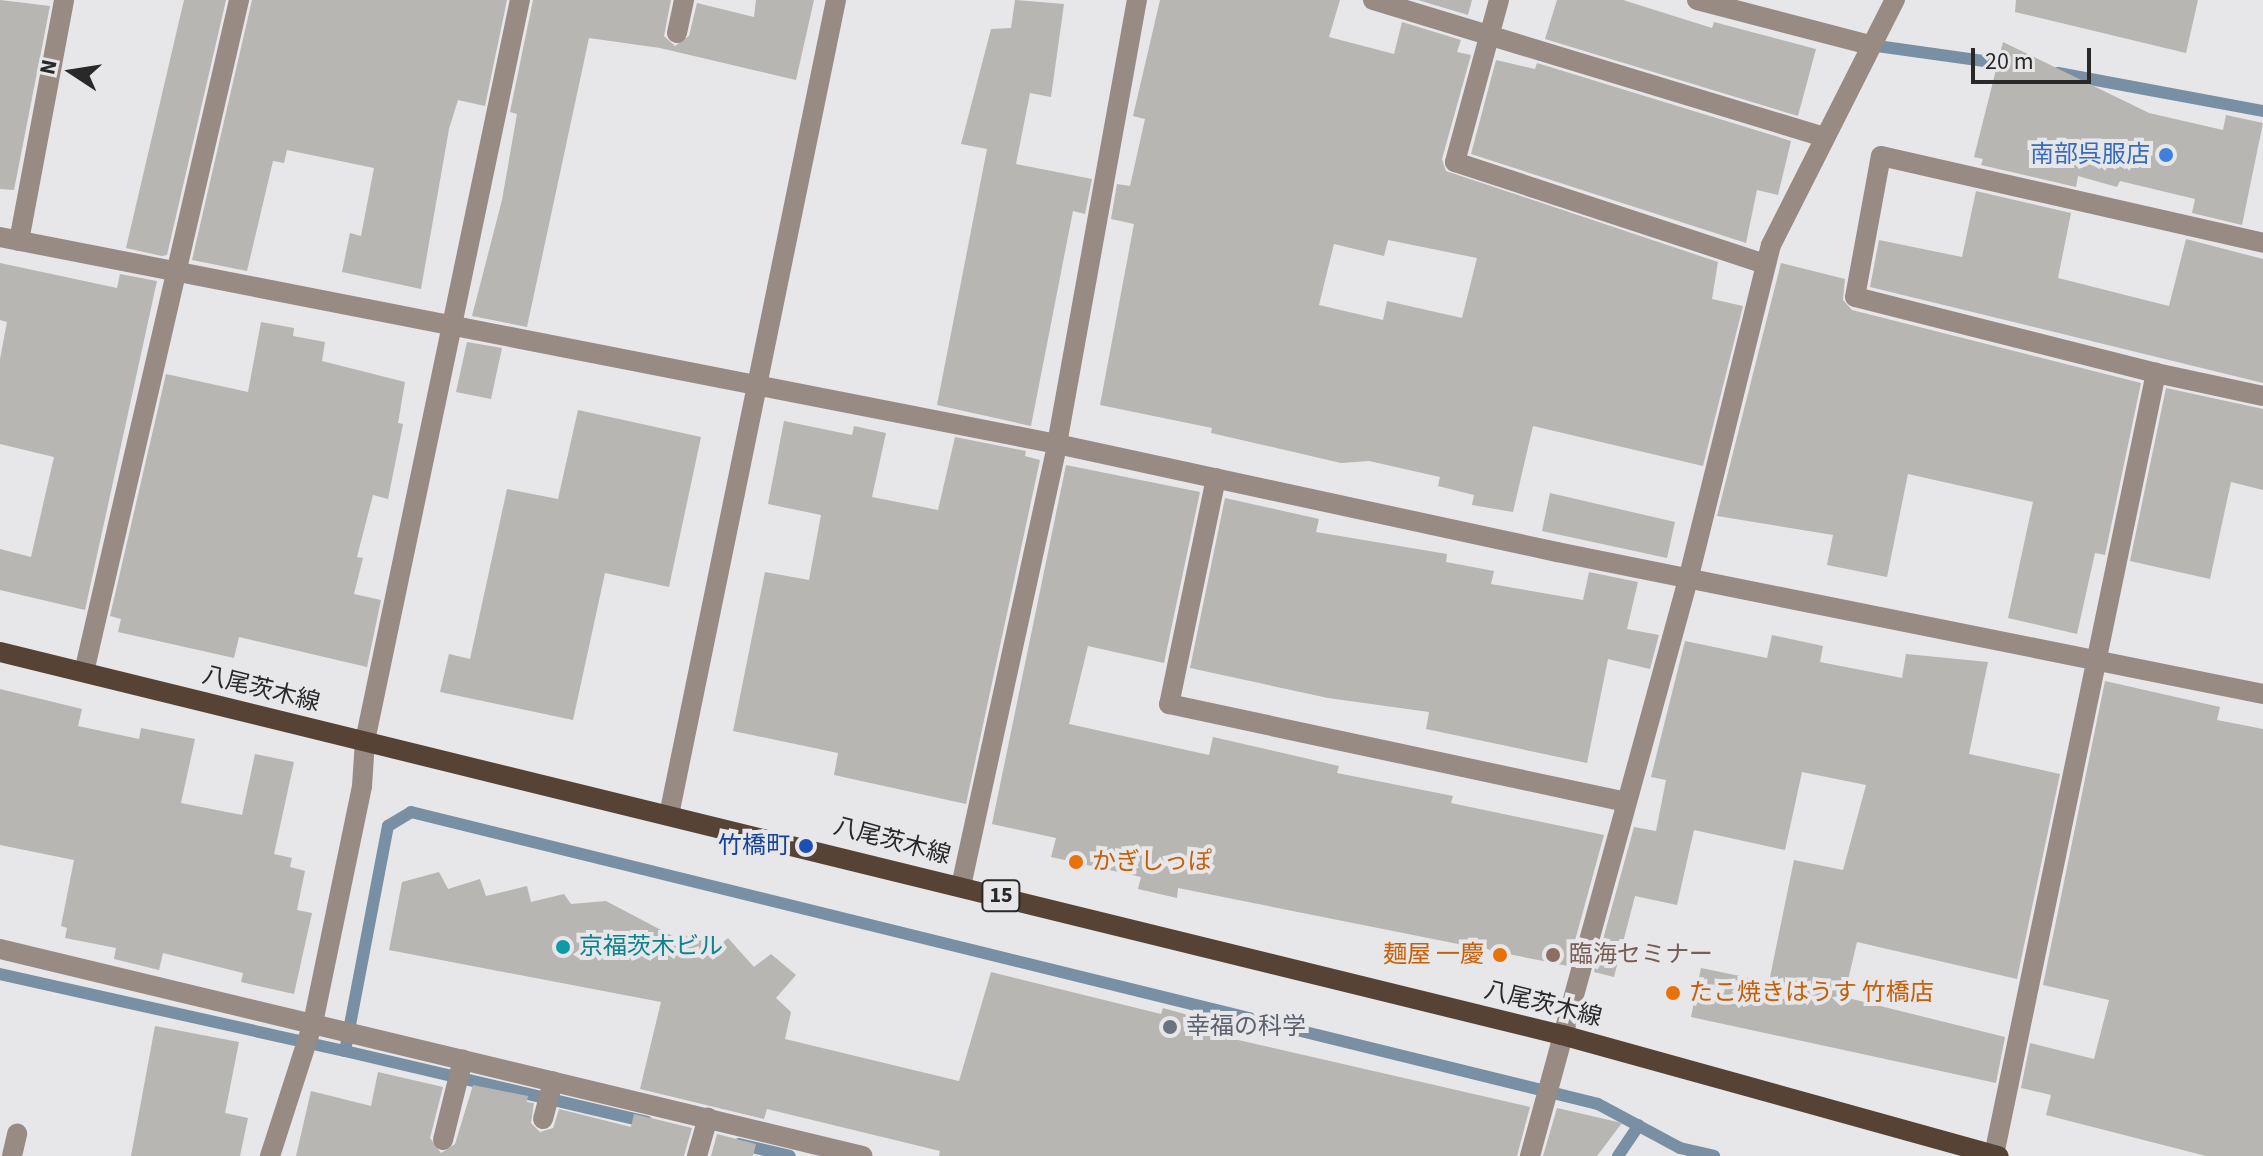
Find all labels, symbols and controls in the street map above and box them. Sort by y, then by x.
north arrow [32,32,112,112]
scale bar [1975,32,2095,82]
text: 20 m [1985,44,2034,79]
text: N [31,57,66,78]
place label: 南部呉服店 [2030,141,2150,169]
marker: 南部呉服店 [2157,146,2175,164]
street label: 八尾茨木線 [199,661,323,717]
street label: 八尾茨木線 [830,812,954,870]
place label: 竹橋町 [718,832,790,860]
marker: 竹橋町 [797,837,815,855]
place label: かぎしっぽ [1092,848,1212,876]
marker: かぎしっぽ [1067,853,1085,871]
road number: 15 [981,878,1021,914]
place label: 京福茨木ビル [579,933,723,961]
marker: 京福茨木ビル [554,938,572,956]
place label: 麺屋 一慶 [1383,941,1484,969]
place label: 臨海セミナー [1569,941,1713,969]
marker: 麺屋 一慶 [1491,946,1509,964]
marker: 臨海セミナー [1544,946,1562,964]
street label: 八尾茨木線 [1481,976,1605,1032]
place label: たこ焼きはうす 竹橋店 [1689,979,1934,1007]
marker: たこ焼きはうす 竹橋店 [1664,984,1682,1002]
place label: 幸福の科学 [1186,1013,1306,1041]
marker: 幸福の科学 [1161,1018,1179,1036]

